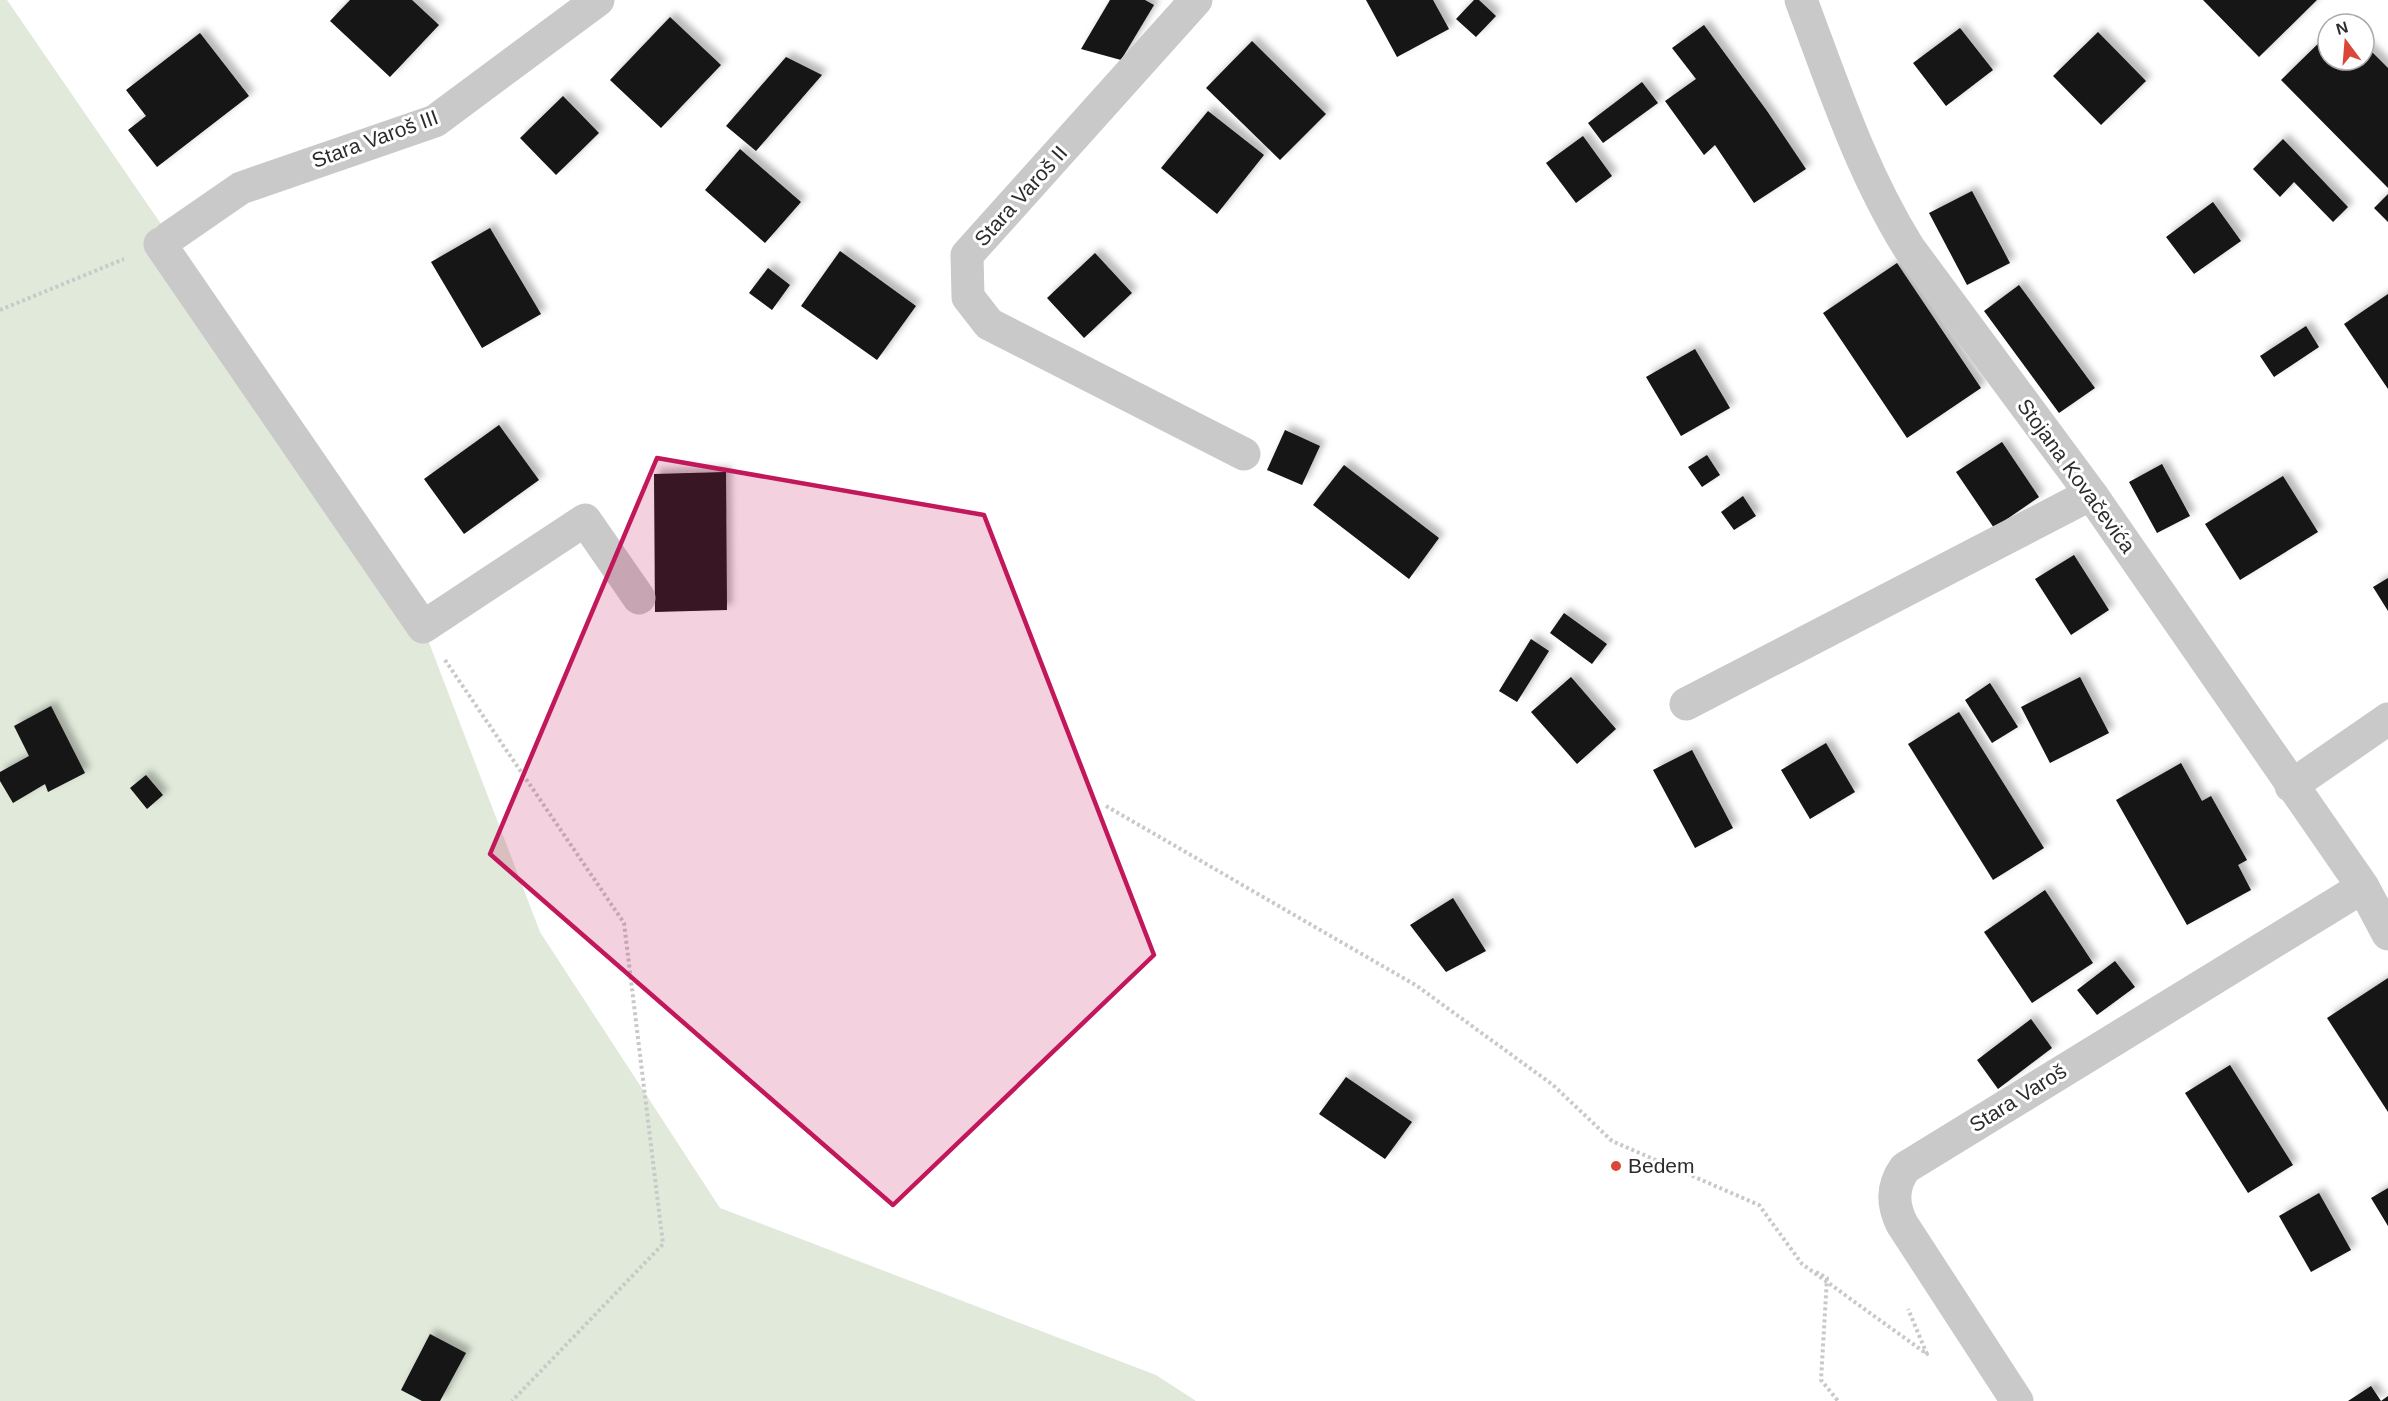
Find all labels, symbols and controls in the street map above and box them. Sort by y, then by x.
north arrow [2316,12,2376,72]
text: N [2334,18,2350,38]
street label: Stara Varoš III [309,105,441,172]
street label: Stara Varoš II [970,141,1072,250]
street label: Stojana Kovačevića [2013,394,2140,557]
street label: Stara Varoš [1965,1059,2070,1136]
place label: Bedem [1628,1154,1695,1177]
marker: Bedem [1609,1159,1623,1173]

